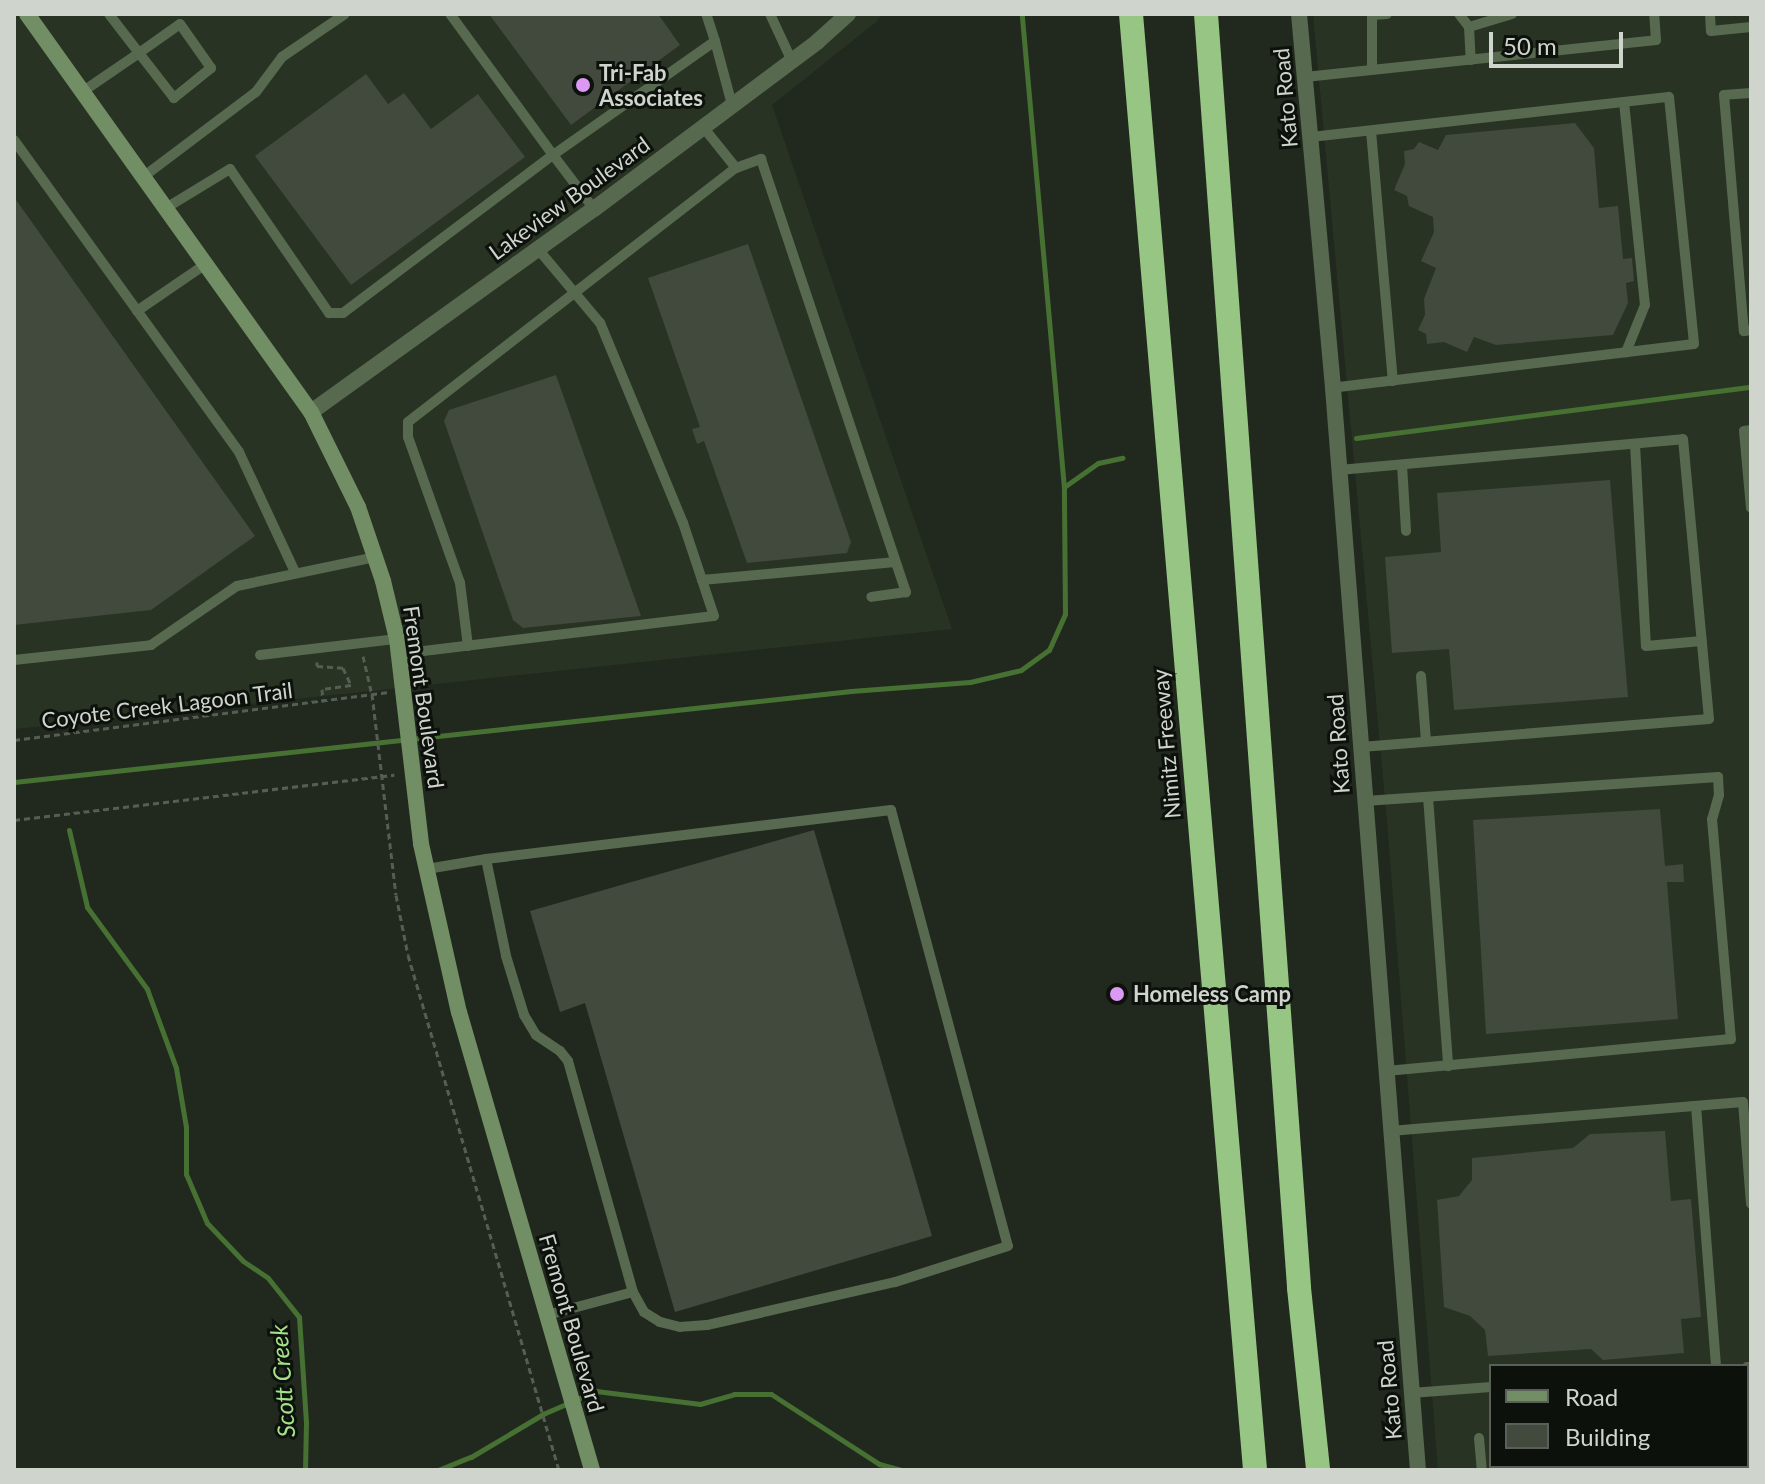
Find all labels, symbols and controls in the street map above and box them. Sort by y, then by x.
scale bar [1493,16,1627,66]
text: 50 m [1503,31,1557,60]
street label: Kato Road [1267,47,1303,149]
place label: Tri-Fab Associates [599,59,703,110]
marker: Tri-Fab Associates [574,76,592,94]
street label: Lakeview Boulevard [483,131,655,265]
street label: Fremont Boulevard [398,604,450,790]
street label: Nimitz Freeway [1146,668,1186,820]
street label: Coyote Creek Lagoon Trail [40,676,294,734]
street label: Kato Road [1321,693,1355,795]
place label: Homeless Camp [1133,981,1291,1007]
marker: Homeless Camp [1108,985,1126,1003]
street label: Fremont Boulevard [534,1231,610,1415]
water label: Scott Creek [264,1324,300,1438]
street label: Kato Road [1371,1339,1407,1441]
legend [1489,1364,1749,1468]
text: Road [1565,1382,1618,1411]
text: Building [1565,1422,1650,1451]

